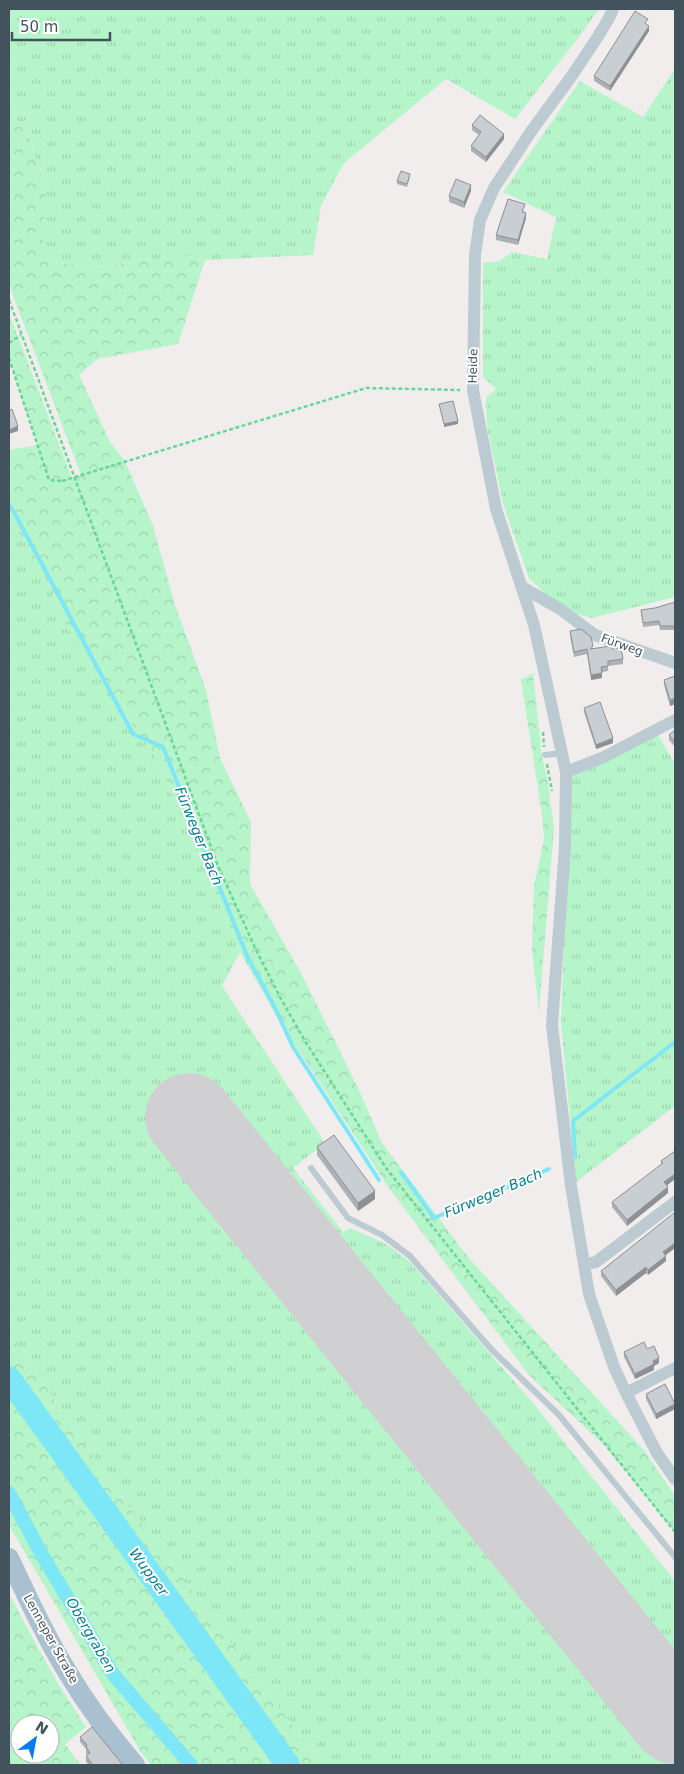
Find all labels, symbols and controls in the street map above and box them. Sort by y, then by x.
scale bar [12,10,110,42]
text: 50 m [20,18,58,36]
street label: Heide [466,349,480,383]
street label: Fürweg [599,631,645,659]
water label: Fürweger Bach [172,784,226,888]
water label: Fürweger Bach [442,1165,544,1221]
water label: Wupper [126,1545,172,1600]
street label: Lenneper Straße [21,1592,81,1686]
water label: Obergraben [63,1595,119,1675]
north arrow [10,1714,60,1764]
text: N [33,1718,51,1738]

